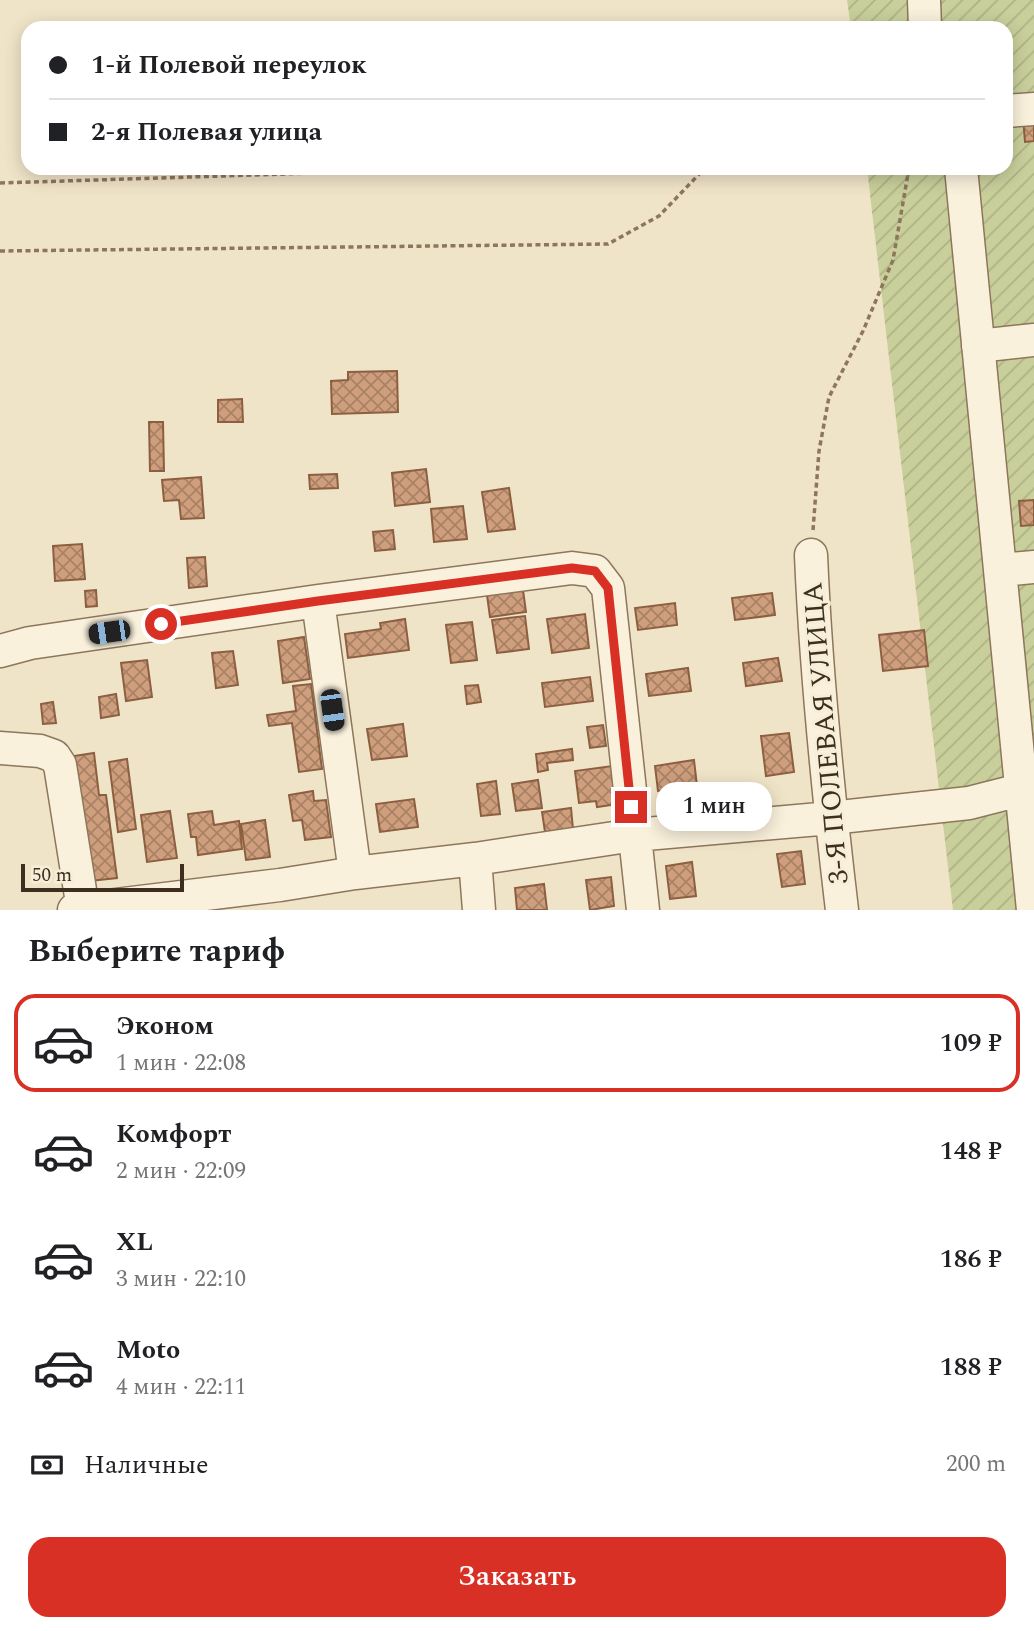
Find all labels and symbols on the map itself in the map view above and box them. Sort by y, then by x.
street label: 3-Я ПОЛЕВАЯ УЛИЦА [791,580,861,886]
route start [145,608,177,640]
car [87,619,132,645]
car [319,688,346,732]
callout: 1 мин [656,782,771,832]
route end [615,791,647,823]
scale bar [21,861,184,893]

